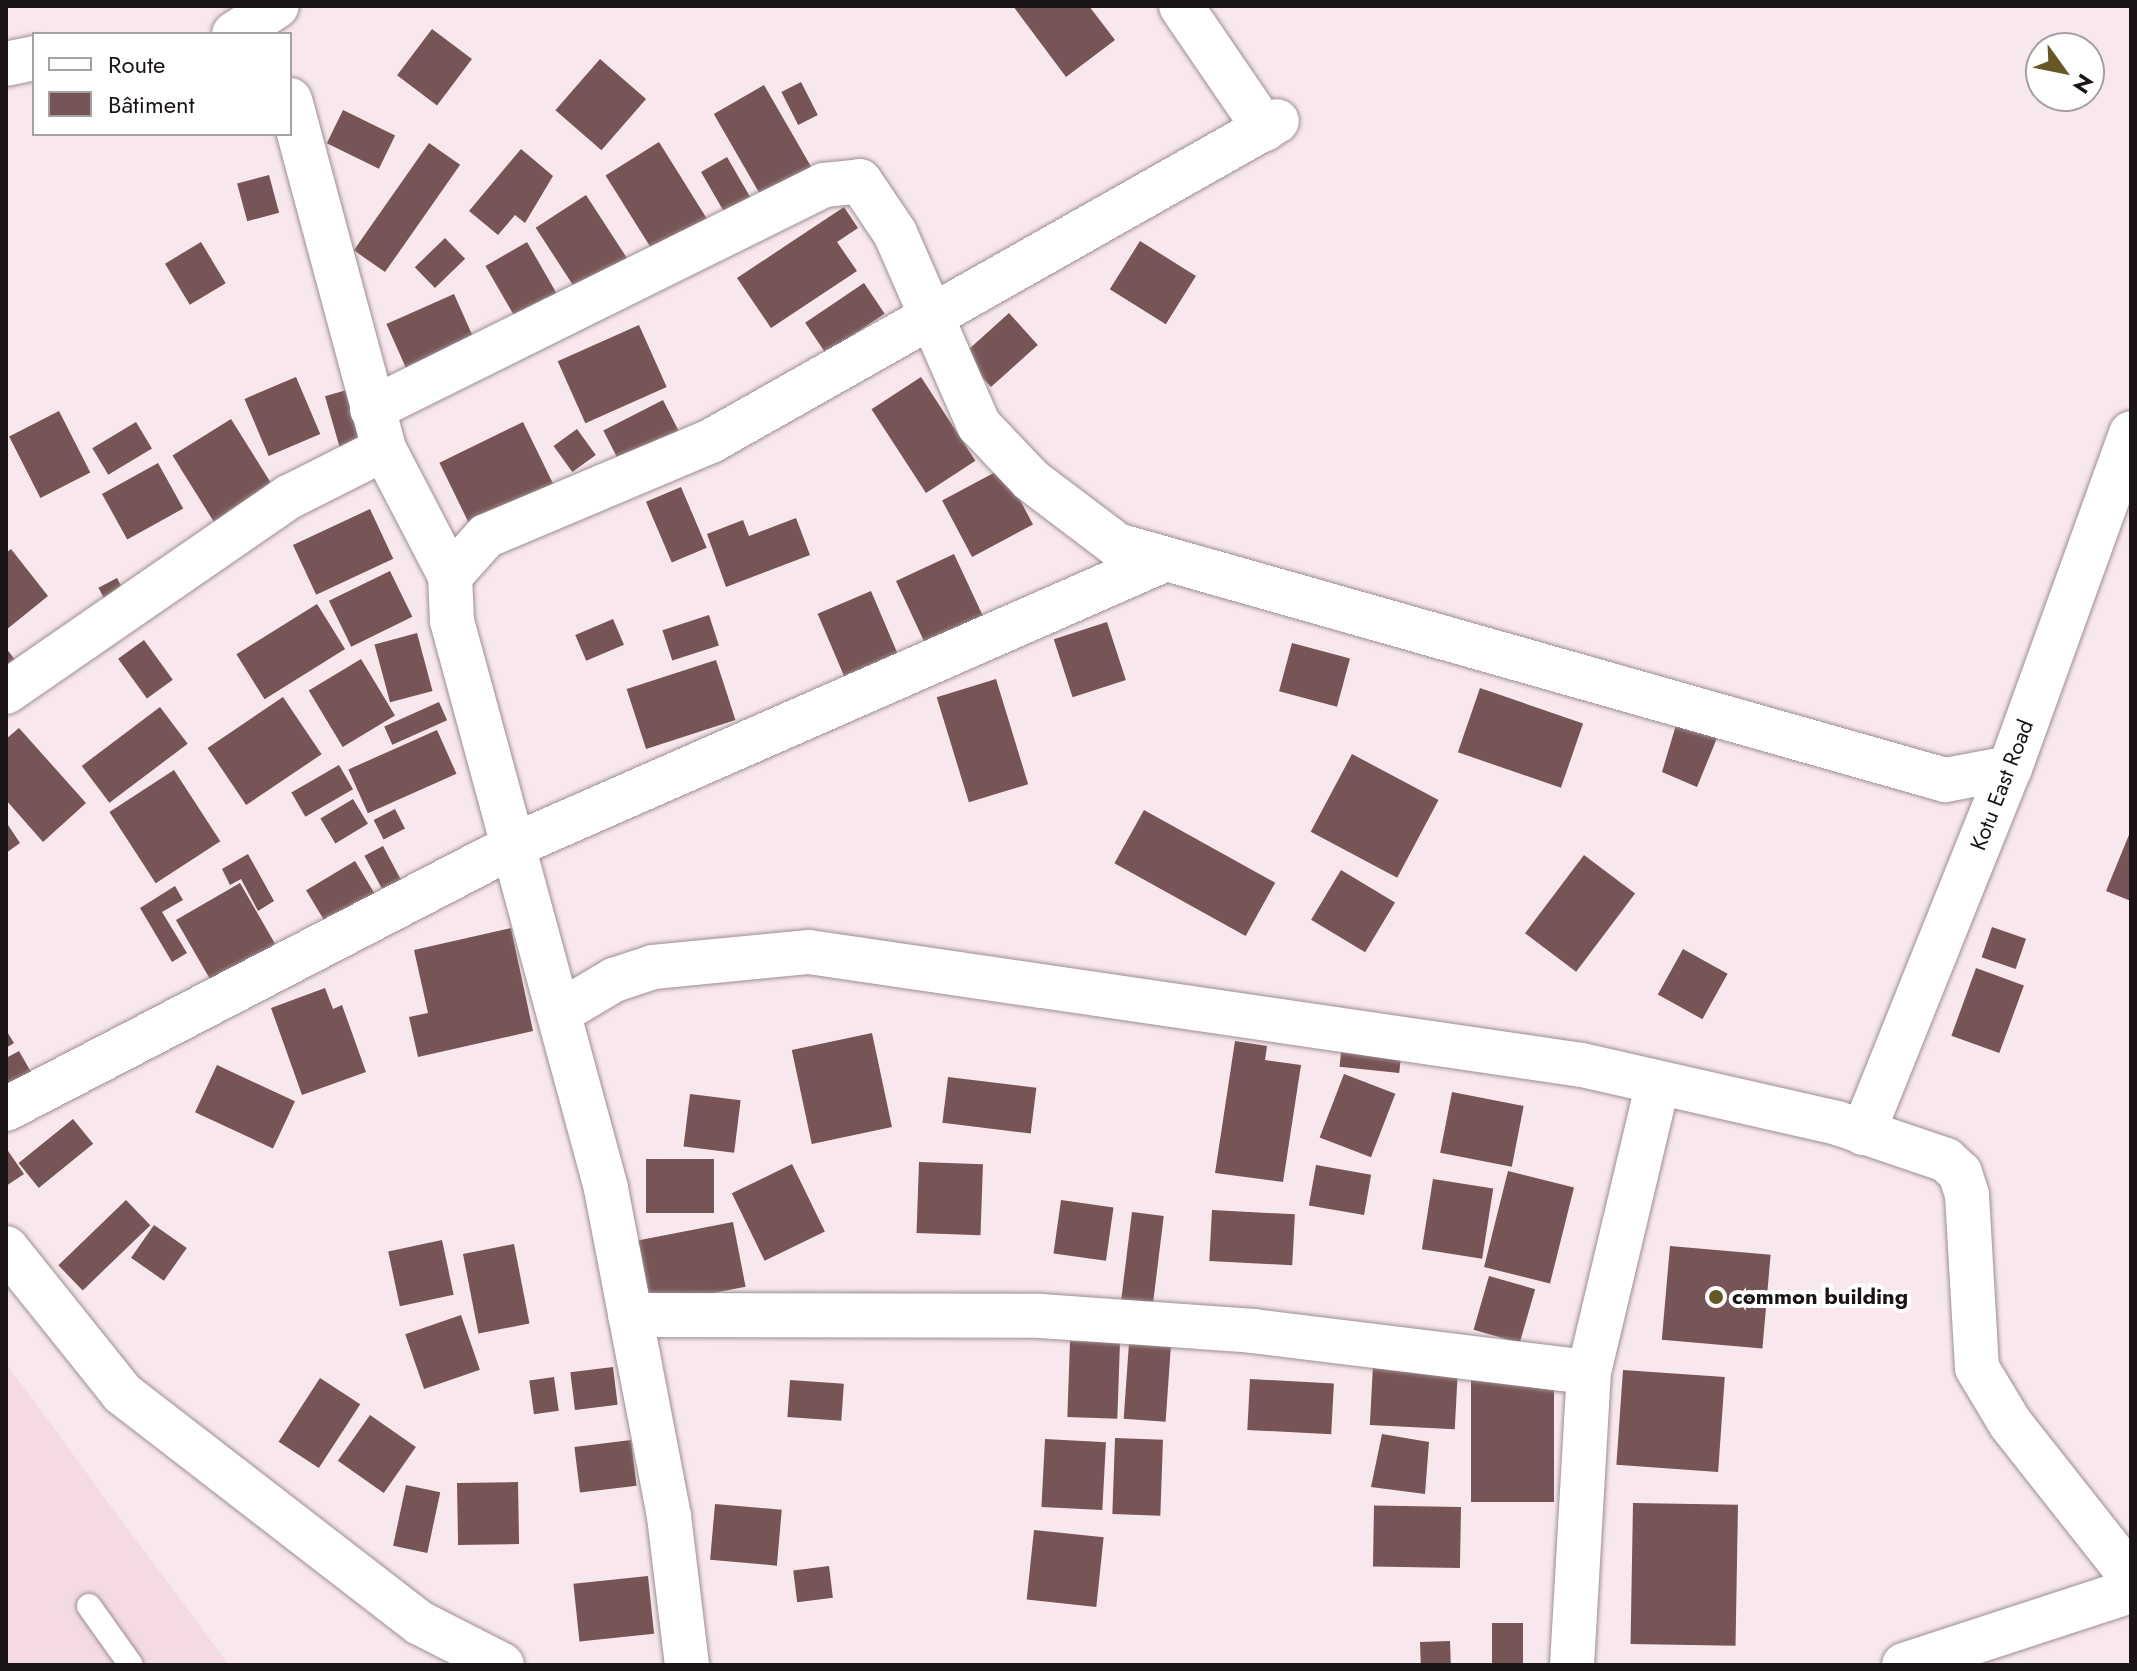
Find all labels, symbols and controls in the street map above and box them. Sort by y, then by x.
legend [32,32,292,136]
north arrow [2025,32,2105,112]
text: Route [108,47,165,82]
text: N [2065,68,2102,100]
text: Bâtiment [108,87,194,122]
street label: Kotu East Road [1965,716,2039,854]
place label: common building [1732,1284,1908,1310]
marker: common building [1707,1288,1725,1306]

